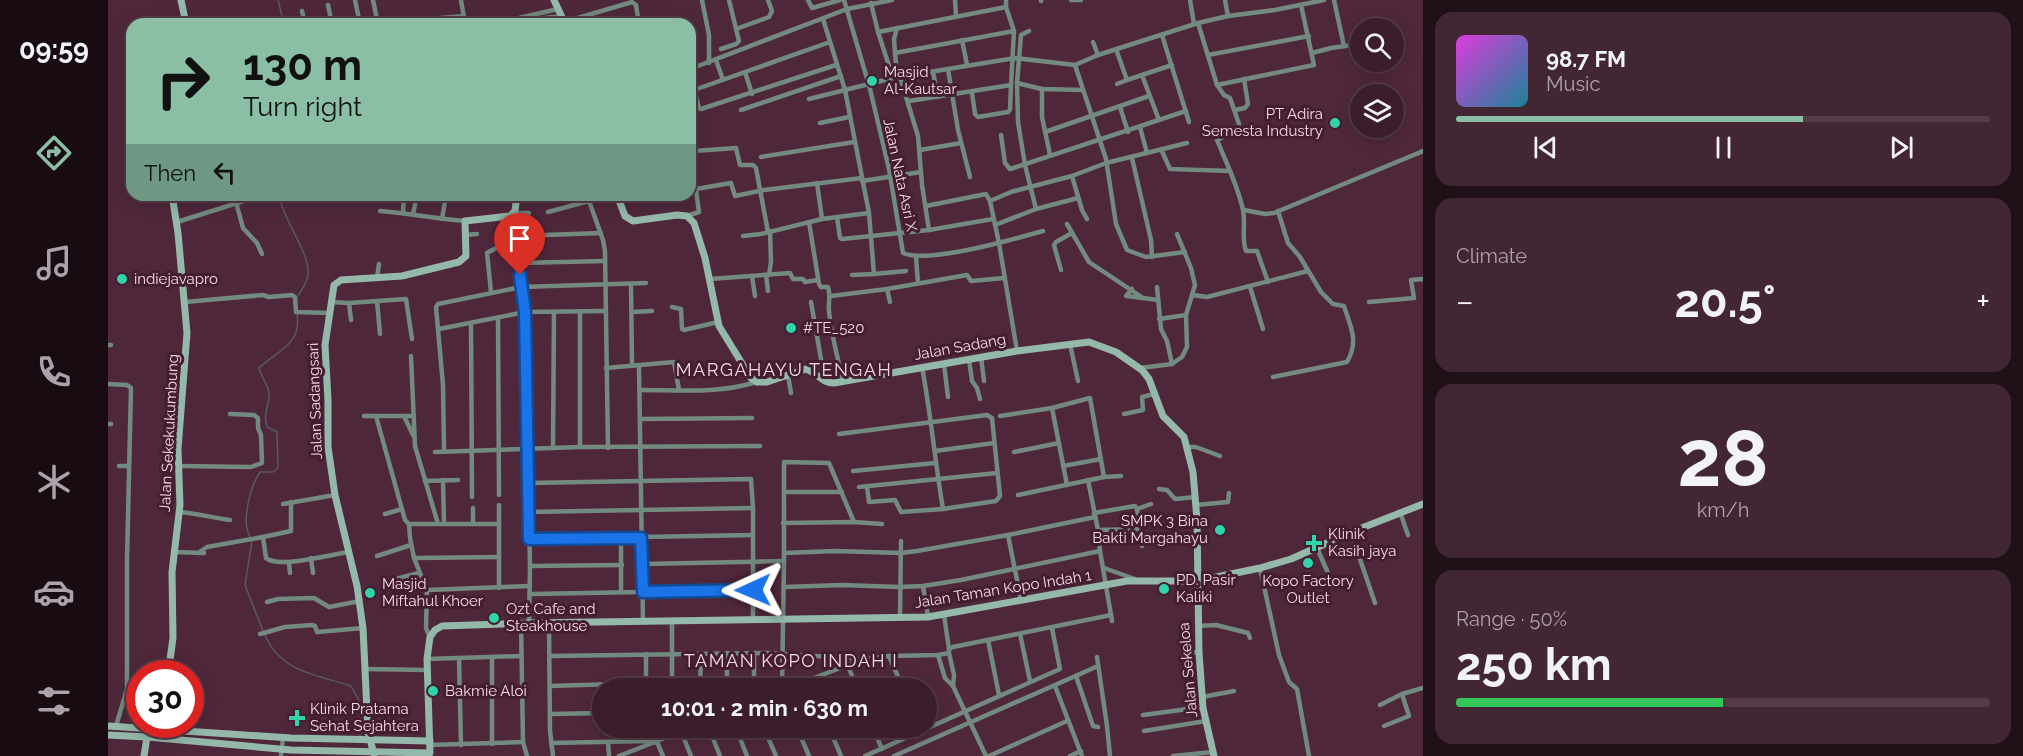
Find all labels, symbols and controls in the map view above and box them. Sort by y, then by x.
map controls [1350,18,1404,138]
button: search [1350,18,1404,72]
text: 09:59 [19,34,89,65]
text: 130 m [243,41,362,90]
icon: right [144,42,222,120]
text: 98.7 FM [1546,46,1626,72]
place label: Masjid Al-Kautsar [884,63,957,98]
text: Music [1546,72,1600,96]
marker: Masjid Al-Kautsar [865,74,879,88]
button: layers [1350,84,1404,138]
text: Turn right [243,91,362,122]
place label: PT Adira Semesta Industry [1202,105,1323,140]
marker: PT Adira Semesta Industry [1328,116,1342,130]
street label: Jalan Nata Asri X [879,117,921,234]
icon: previous [1529,131,1562,164]
icon: pause [1707,131,1740,164]
icon: next [1885,131,1918,164]
icon: directions [33,132,75,174]
icon: left [208,156,241,189]
text: Then [144,160,196,186]
pin [494,213,545,275]
icon: arrive [503,222,536,255]
icon: music [33,242,75,284]
text: Climate [1456,244,1527,268]
place label: indiejavapro [134,270,218,288]
marker: indiejavapro [115,272,129,286]
text: 20.5° [1675,275,1775,328]
text: − [1456,282,1474,321]
text: + [1976,282,1990,321]
place label: #TE_520 [803,319,864,337]
marker: #TE_520 [784,321,798,335]
street label: Jalan Sadang [913,330,1007,364]
street label: Jalan Sadangsari [304,342,326,460]
icon: phone [33,351,75,393]
street label: Jalan Sekekukumbung [156,354,182,512]
district label: MARGAHAYU TENGAH [676,359,892,380]
text: 28 [1677,413,1769,504]
icon: climate [33,461,75,503]
text: km/h [1697,498,1749,522]
place label: SMPK 3 Bina Bakti Margahayu [1092,512,1208,547]
marker: SMPK 3 Bina Bakti Margahayu [1213,523,1227,537]
place label: Klinik Kasih jaya [1328,525,1396,560]
marker: Klinik Kasih jaya [1305,534,1323,552]
marker: Kopo Factory Outlet [1301,556,1315,570]
position arrow [721,558,785,622]
street label: Jalan Taman Kopo Indah 1 [913,566,1093,612]
icon: car [33,571,75,613]
place label: PD. Pasir Kaliki [1176,571,1236,606]
place label: Kopo Factory Outlet [1262,572,1354,607]
place label: Masjid Miftahul Khoer [382,575,484,610]
marker: PD. Pasir Kaliki [1157,582,1171,596]
marker: Masjid Miftahul Khoer [363,586,377,600]
place label: Ozt Cafe and Steakhouse [506,600,596,635]
text: Range · 50% [1456,607,1567,631]
marker: Ozt Cafe and Steakhouse [487,611,501,625]
street label: Jalan Sekeloa [1175,622,1201,718]
text: 250 km [1456,638,1612,691]
district label: TAMAN KOPO INDAH I [684,650,898,671]
speed limit sign: 30 [126,660,204,738]
icon: filters [33,680,75,722]
place label: Bakmie Aloi [445,682,527,700]
marker: Bakmie Aloi [426,684,440,698]
text: 10:01 · 2 min · 630 m [661,695,868,721]
place label: Klinik Pratama Sehat Sejahtera [310,700,419,735]
marker: Klinik Pratama Sehat Sejahtera [288,709,306,727]

